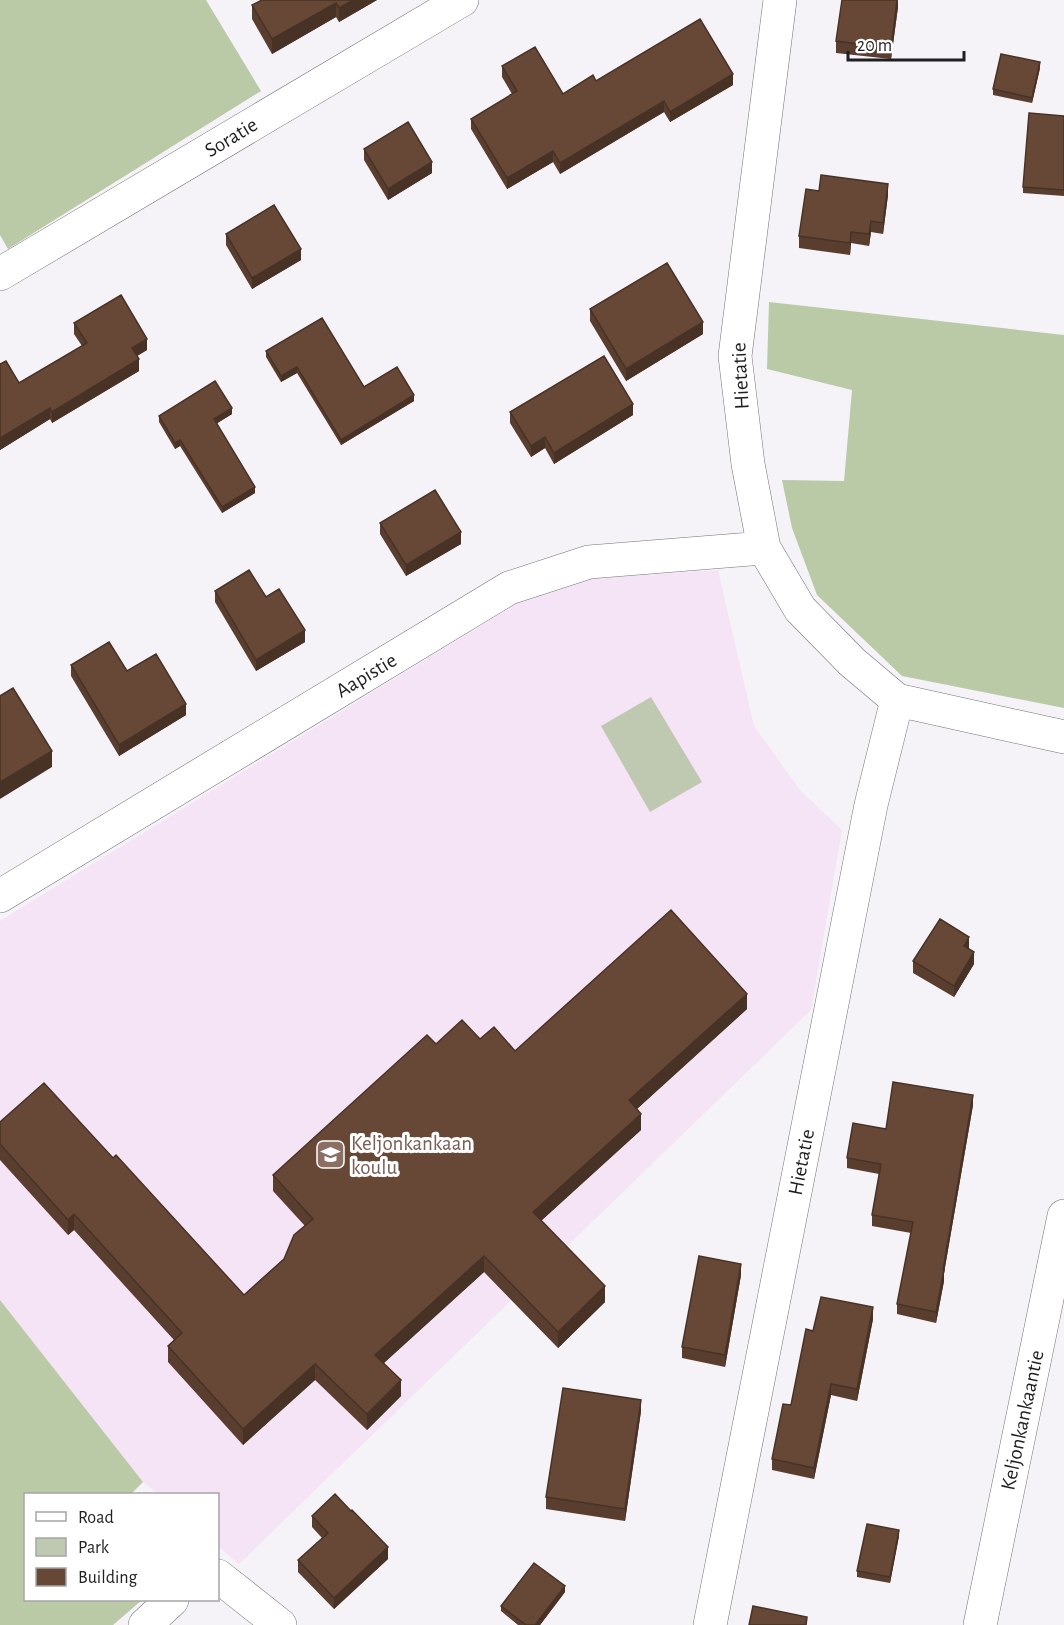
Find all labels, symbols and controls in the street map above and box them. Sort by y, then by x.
scale bar [848,24,964,62]
text: 20 m [857,37,892,55]
street label: Soratie [201,114,261,161]
street label: Hietatie [728,342,753,410]
street label: Aapistie [332,649,400,702]
street label: Hietatie [785,1127,818,1197]
place label: Keljonkankaan koulu [351,1133,472,1178]
school or university icon: Keljonkankaan koulu [314,1139,346,1171]
street label: Keljonkankaantie [997,1348,1048,1492]
legend [24,1493,219,1601]
text: Road [78,1509,114,1527]
text: Park [78,1539,110,1557]
text: Building [78,1569,138,1587]

